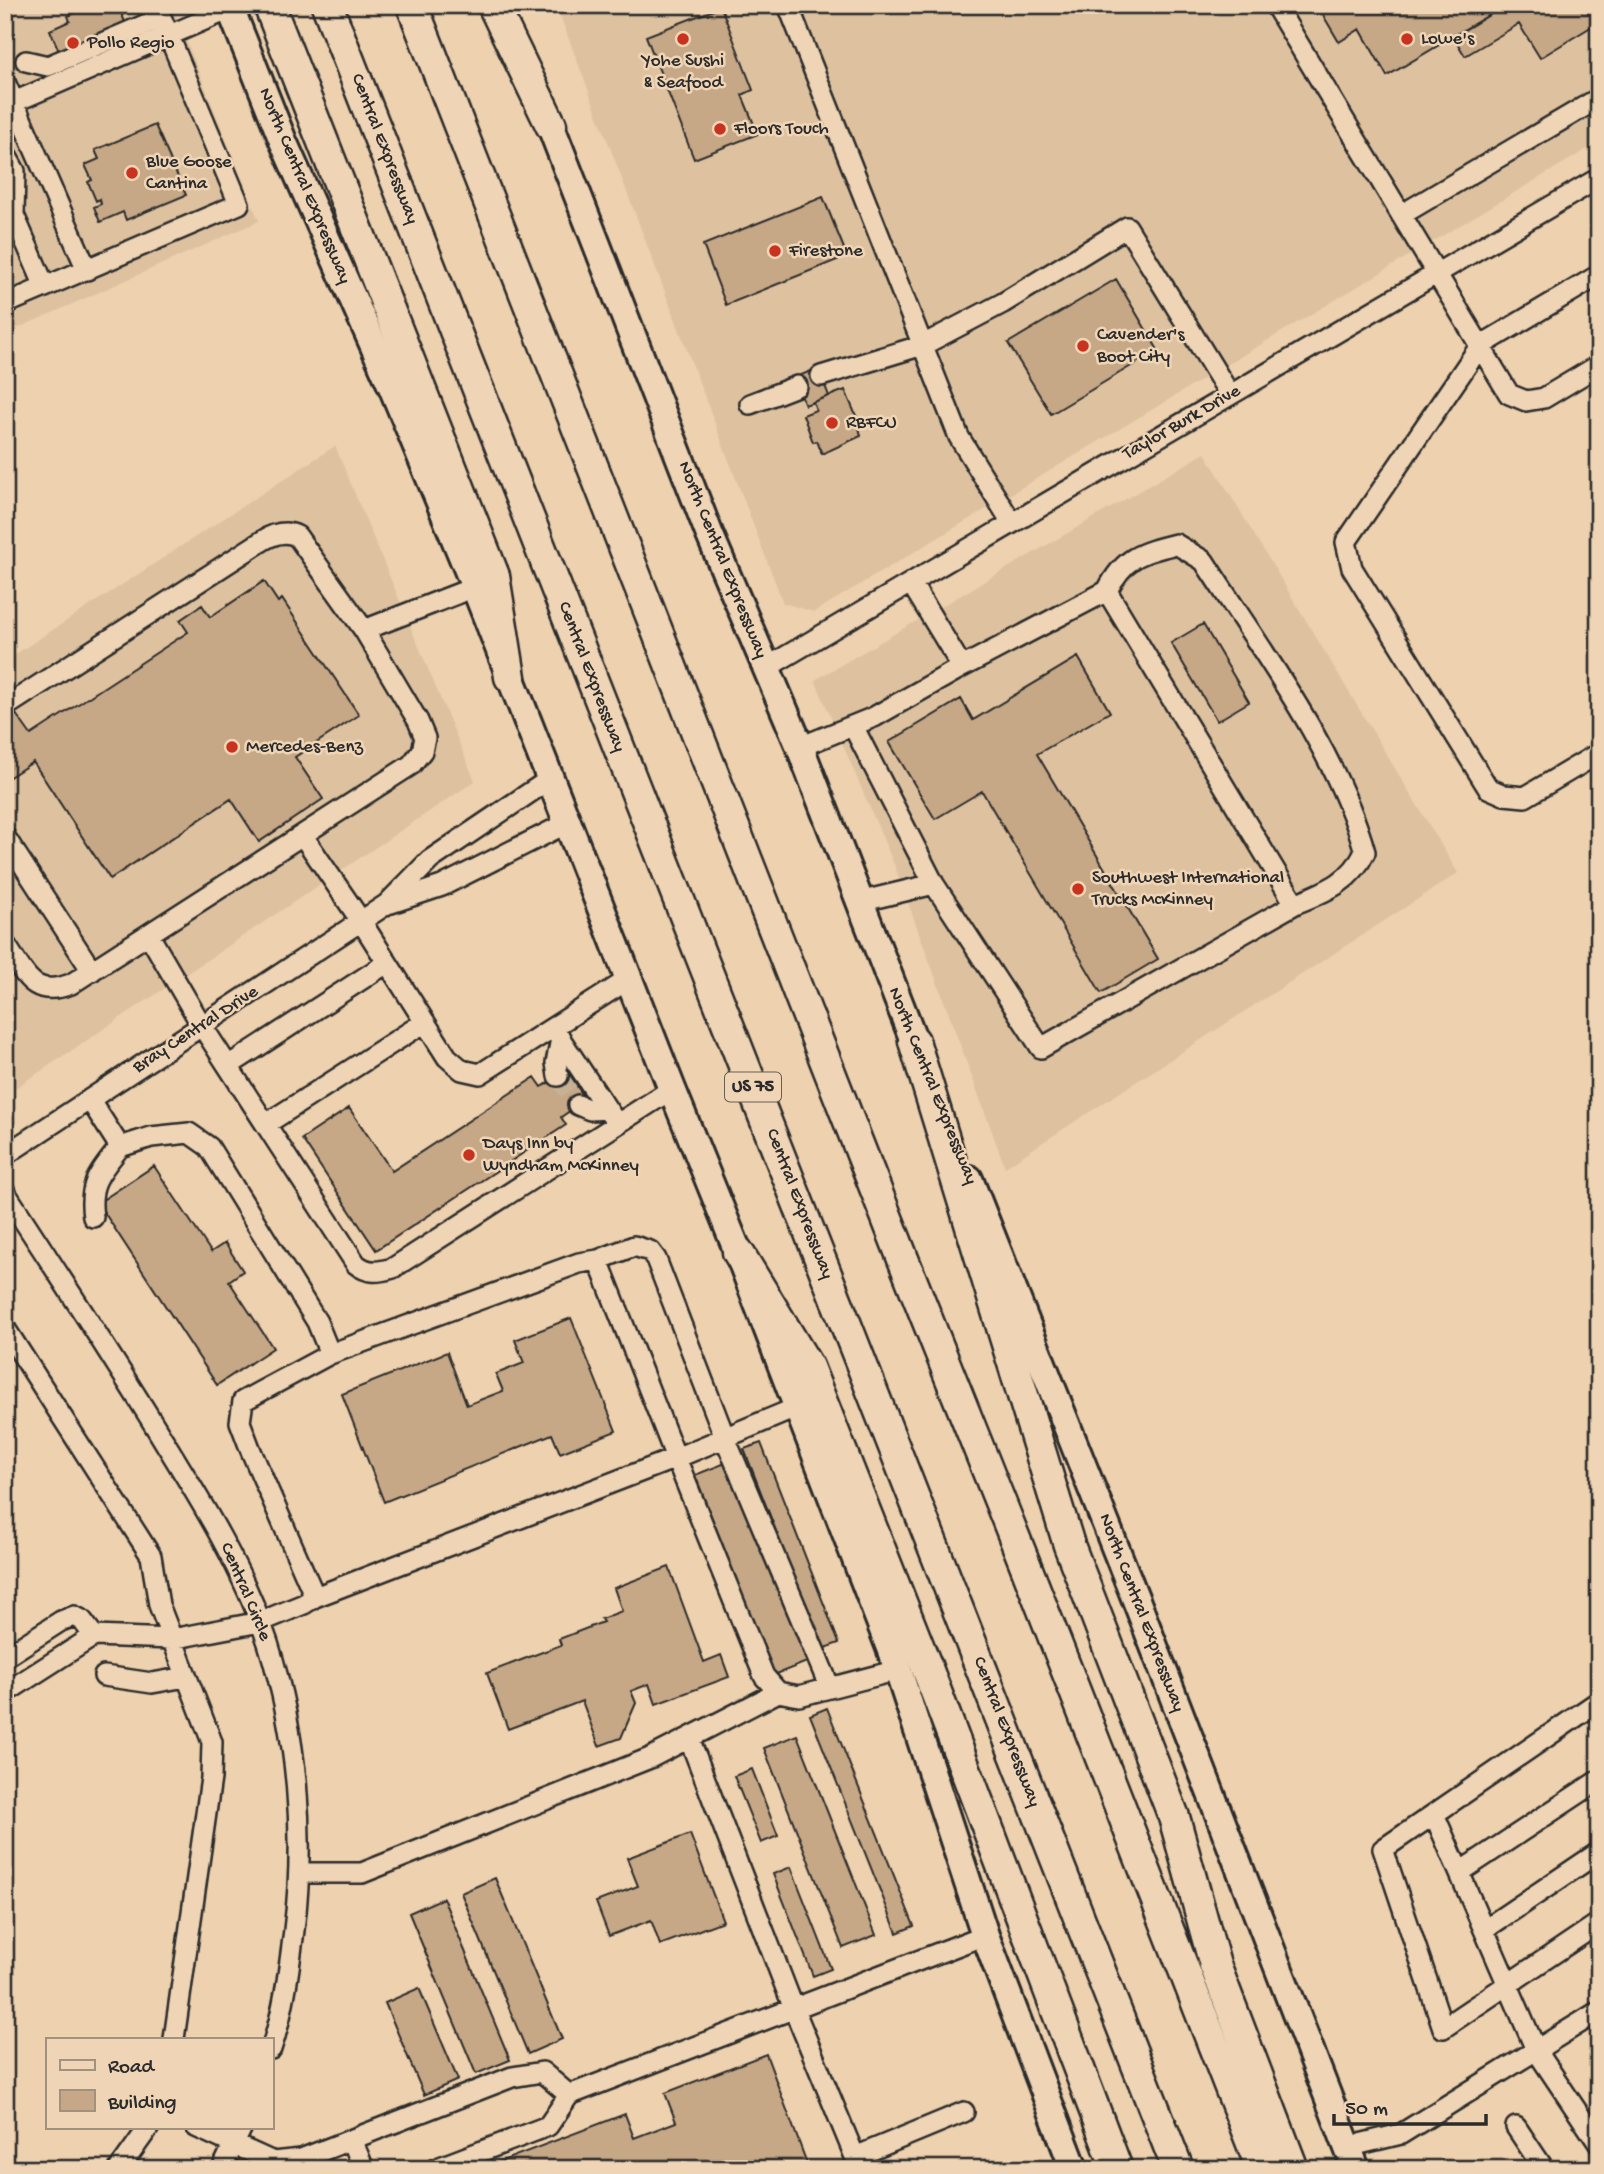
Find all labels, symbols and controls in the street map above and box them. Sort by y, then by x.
place label: Lowe's [1421,28,1475,51]
marker: Yohe Sushi & Seafood [675,31,691,47]
marker: Lowe's [1399,31,1415,47]
place label: Pollo Regio [86,32,175,55]
marker: Pollo Regio [65,35,81,51]
place label: Yohe Sushi & Seafood [640,50,724,95]
street label: Central Expressway [345,71,423,228]
street label: North Central Expressway [252,85,356,288]
place label: Floors Touch [733,118,829,141]
marker: Floors Touch [712,121,728,137]
place label: Blue Goose Cantina [145,151,232,196]
marker: Blue Goose Cantina [124,165,140,181]
place label: Firestone [788,240,863,263]
marker: Firestone [767,243,783,259]
place label: Cavender's Boot City [1096,324,1186,369]
marker: Cavender's Boot City [1075,338,1091,354]
street label: Taylor Burk Drive [1118,380,1245,467]
place label: RBFCU [846,412,897,435]
marker: RBFCU [824,415,840,431]
street label: North Central Expressway [672,458,772,663]
street label: Central Expressway [552,599,630,756]
place label: Mercedes-Benz [246,736,363,759]
marker: Mercedes-Benz [224,739,240,755]
place label: Southwest International Trucks McKinney [1091,867,1284,912]
marker: Southwest International Trucks McKinney [1070,881,1086,897]
street label: Bray Central Drive [128,981,263,1080]
street label: North Central Expressway [882,984,982,1189]
road number: US 75 [725,1072,781,1102]
street label: Central Expressway [760,1126,838,1283]
place label: Days Inn by Wyndham McKinney [481,1133,639,1178]
marker: Days Inn by Wyndham McKinney [461,1147,477,1163]
street label: North Central Expressway [1093,1511,1190,1716]
street label: Central Circle [214,1539,276,1645]
street label: Central Expressway [967,1654,1045,1811]
legend [46,2038,273,2128]
text: Road [108,2056,156,2081]
scale bar [1334,2083,1487,2127]
text: Building [107,2092,177,2117]
text: 50 m [1345,2098,1388,2123]

